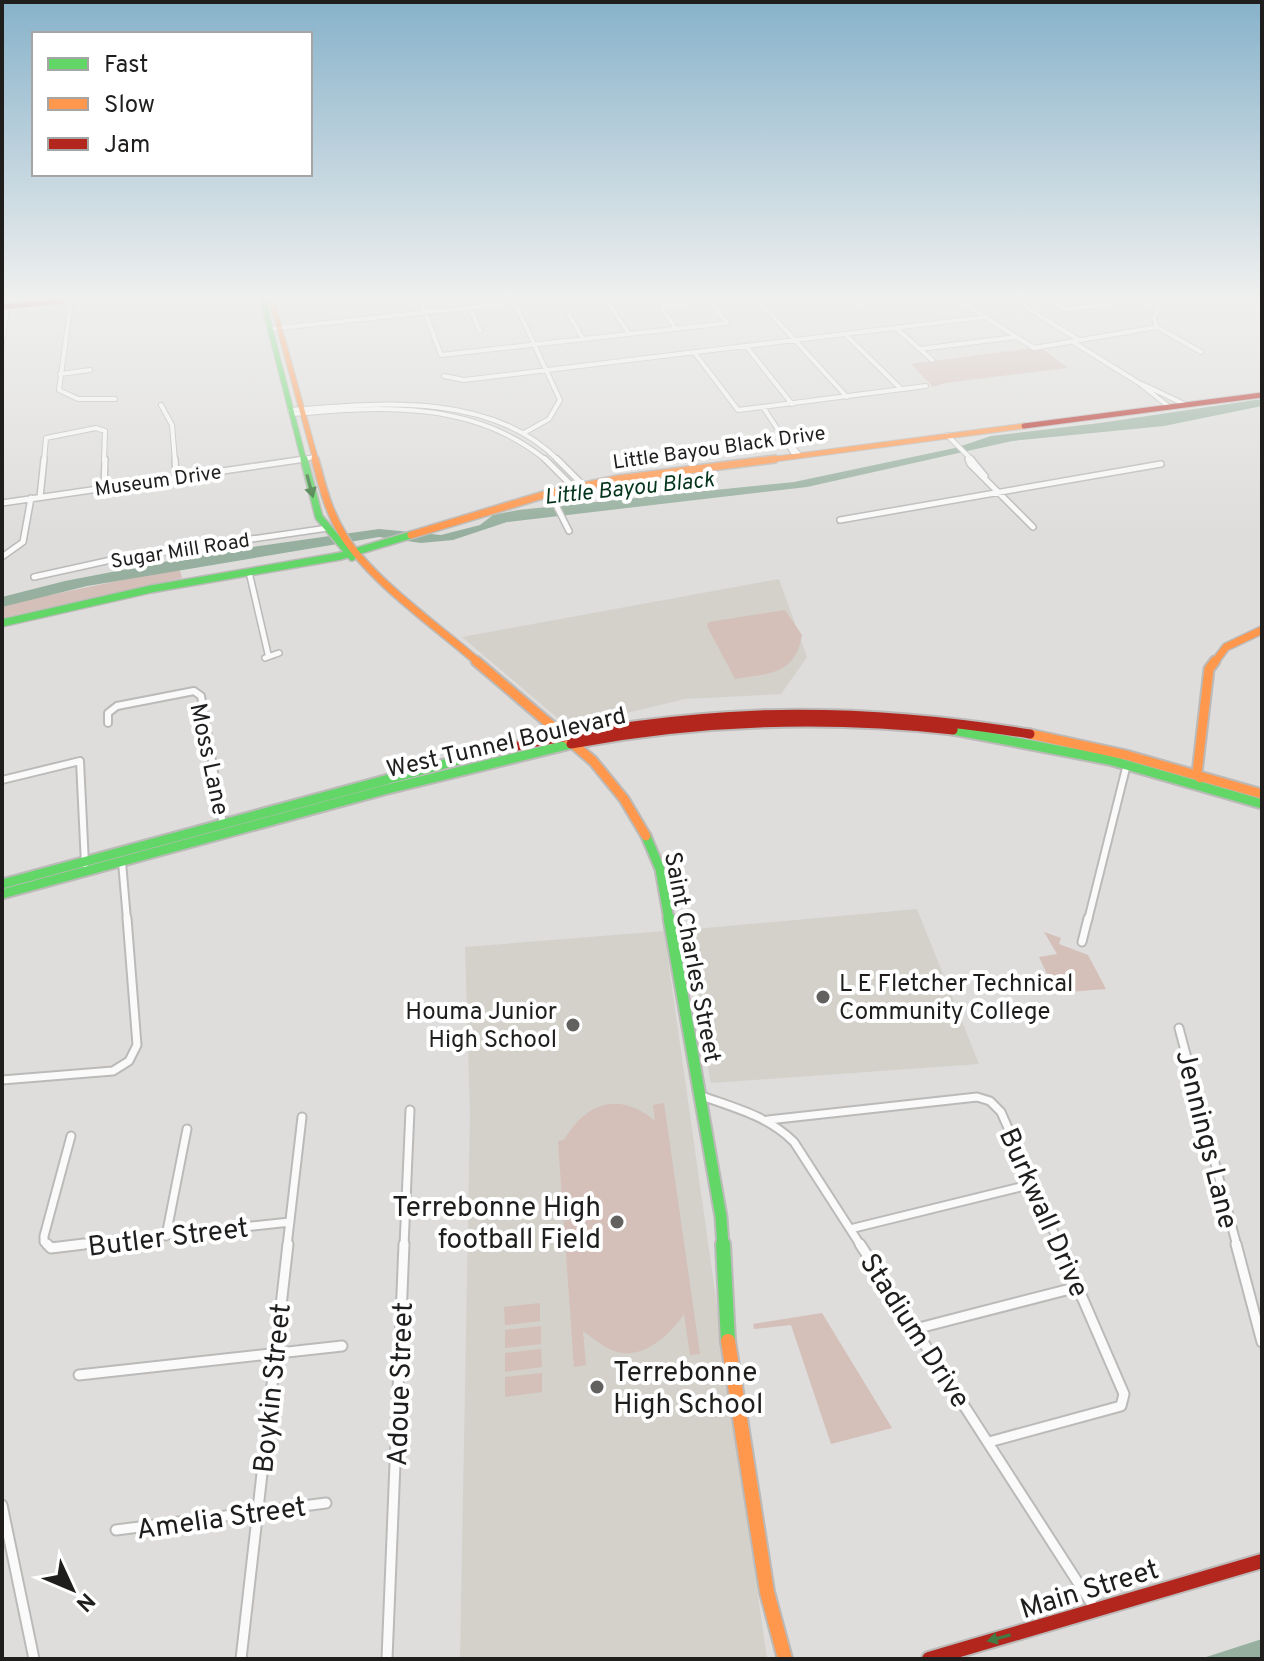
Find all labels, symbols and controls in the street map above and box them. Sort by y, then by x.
legend [32,32,312,176]
text: Fast [104,51,148,81]
text: Slow [104,91,155,121]
text: Jam [104,131,150,161]
street label: Little Bayou Black Drive [611,421,827,477]
street label: Museum Drive [93,460,223,504]
water label: Little Bayou Black [543,467,716,512]
one-way arrow [304,475,317,499]
street label: Sugar Mill Road [109,528,252,576]
street label: Moss Lane [182,701,235,818]
street label: West Tunnel Boulevard [384,702,629,786]
street label: Saint Charles Street [656,849,726,1065]
place label: L E Fletcher Technical Community College [839,970,1073,1028]
marker: L E Fletcher Technical Community College [814,988,832,1006]
place label: Houma Junior High School [405,998,557,1056]
marker: Houma Junior High School [564,1016,582,1034]
street label: Jennings Lane [1165,1046,1245,1233]
street label: Burkwall Drive [989,1123,1096,1303]
place label: Terrebonne High football Field [392,1191,601,1259]
street label: Butler Street [86,1211,251,1267]
marker: Terrebonne High football Field [608,1213,626,1231]
street label: Stadium Drive [850,1247,977,1416]
street label: Adoue Street [381,1301,423,1467]
street label: Boykin Street [247,1302,301,1475]
place label: Terrebonne High School [613,1356,763,1424]
marker: Terrebonne High School [588,1378,606,1396]
street label: Amelia Street [134,1490,309,1550]
north arrow [32,1549,112,1629]
street label: Main Street [1016,1553,1163,1629]
text: N [69,1586,100,1616]
one-way arrow [987,1632,1012,1644]

